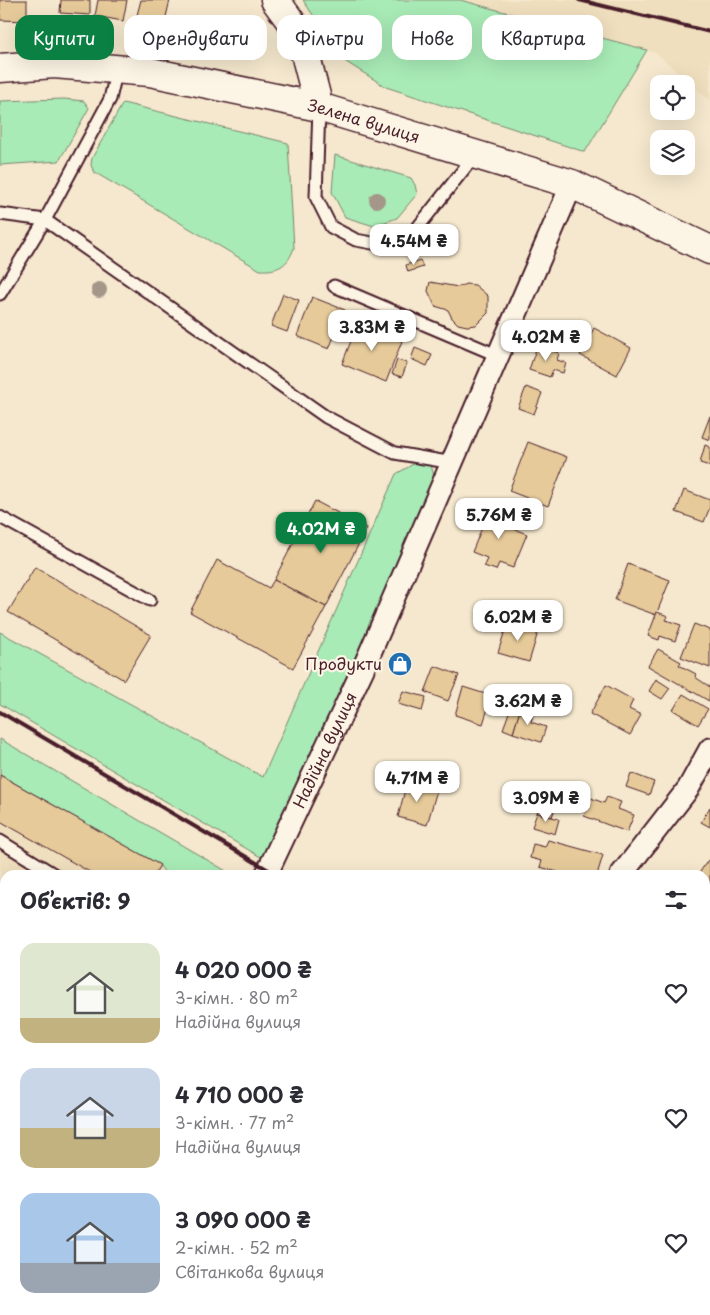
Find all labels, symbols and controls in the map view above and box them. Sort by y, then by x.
chip: Купити [15,15,114,60]
chip: Орендувати [124,15,267,60]
chip: Фільтри [277,15,382,60]
chip: Нове [392,15,472,60]
chip: Квартира [482,15,603,60]
map controls [650,75,695,175]
button: locate [650,75,695,120]
street label: Зелена вулиця [306,92,423,148]
button: layers [650,130,695,175]
pin: 4.54M ₴ [368,224,460,266]
text: 4.54M ₴ [381,228,447,252]
pin: 3.83M ₴ [326,310,418,352]
text: 3.83M ₴ [339,314,405,338]
pin: 4.02M ₴ [500,320,592,362]
text: 4.02M ₴ [512,324,580,348]
pin: 5.76M ₴ [453,498,545,540]
text: 5.76M ₴ [466,502,532,526]
pin: 4.02M ₴ [275,512,367,554]
text: 4.02M ₴ [287,516,355,540]
pin: 6.02M ₴ [472,600,564,642]
text: 6.02M ₴ [484,604,552,628]
place label: Продукти [305,651,382,675]
shop icon: Продукти [387,651,413,677]
pin: 3.62M ₴ [482,684,574,726]
street label: Надійна вулиця [286,687,362,812]
text: 3.62M ₴ [494,688,562,712]
pin: 4.71M ₴ [371,760,463,803]
text: 4.71M ₴ [386,765,448,789]
pin: 3.09M ₴ [500,780,592,823]
text: 3.09M ₴ [513,785,579,809]
text: Об’єктів: 9 [20,884,131,916]
icon: filters [662,886,690,914]
text: 4 020 000 ₴ [175,953,312,985]
icon: home [60,963,120,1023]
icon: heart [662,979,690,1007]
text: 3-кімн. · 80 m² [175,985,298,1009]
text: Надійна вулиця [175,1009,301,1033]
text: 4 710 000 ₴ [175,1078,304,1110]
icon: home [60,1088,120,1148]
icon: heart [662,1104,690,1132]
text: 3-кімн. · 77 m² [175,1110,294,1134]
text: Надійна вулиця [175,1134,301,1158]
text: 3 090 000 ₴ [175,1203,311,1235]
icon: home [60,1213,120,1273]
icon: heart [662,1229,690,1257]
text: 2-кімн. · 52 m² [175,1235,298,1259]
text: Світанкова вулиця [175,1259,324,1283]

